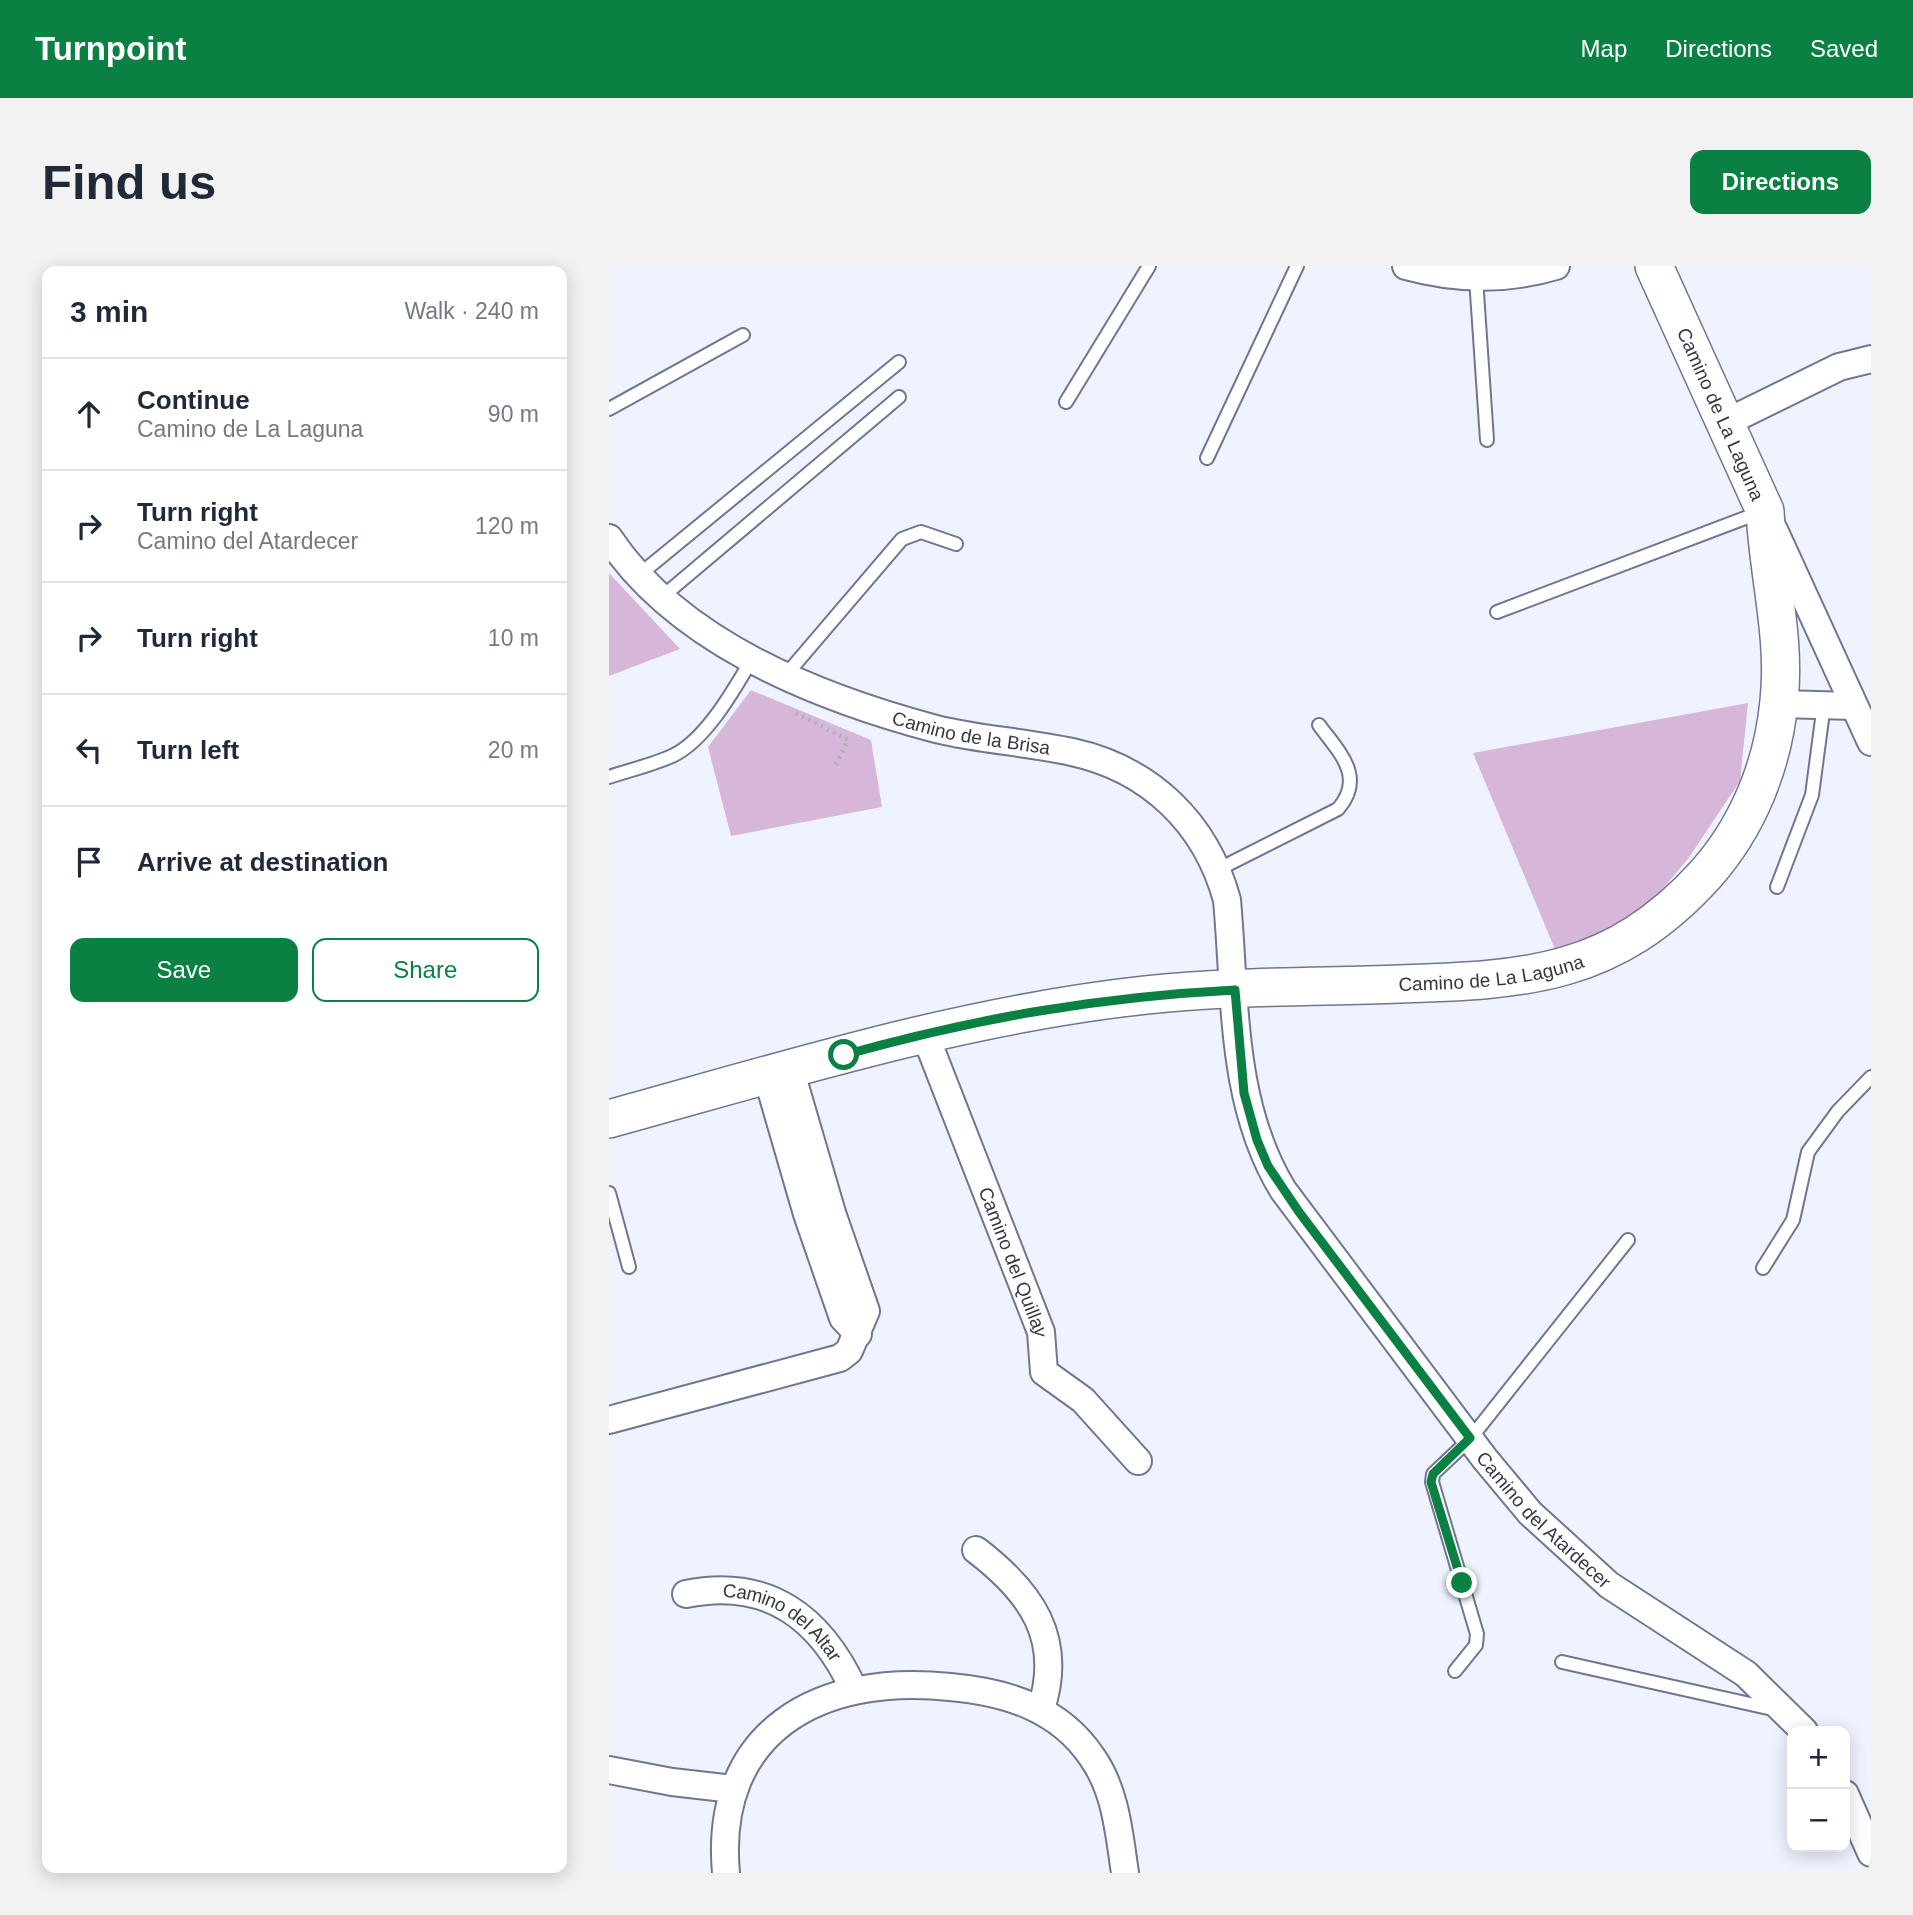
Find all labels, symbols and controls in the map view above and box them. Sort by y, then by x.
text: Turnpoint [35,30,187,67]
text: Map [1581,35,1627,62]
text: Directions [1665,35,1772,62]
text: Saved [1810,35,1878,62]
button: Directions [1690,150,1871,214]
text: Find us [42,155,216,209]
text: 3 min [70,295,148,328]
text: Walk · 240 m [404,298,539,324]
street label: Camino de La Laguna [1673,325,1768,504]
text: Continue [137,385,250,415]
icon: ahead [70,395,108,433]
text: 90 m [488,401,539,427]
text: Camino de La Laguna [137,416,363,442]
text: Turn right [137,497,258,527]
icon: right [70,507,108,545]
text: 120 m [475,513,539,539]
text: Camino del Atardecer [137,528,358,554]
icon: right [70,619,108,657]
text: Turn right [137,623,258,653]
text: 10 m [488,625,539,651]
street label: Camino de la Brisa [890,707,1052,759]
icon: left [70,731,108,769]
text: Turn left [137,735,239,765]
text: 20 m [488,737,539,763]
icon: arrive [70,843,108,881]
text: Arrive at destination [137,847,388,877]
button: Save [70,938,298,1002]
button: Share [312,938,539,1002]
street label: Camino de La Laguna [1398,951,1587,995]
route start [828,1039,859,1070]
street label: Camino del Quillay [974,1184,1051,1338]
street label: Camino del Atardecer [1472,1447,1615,1593]
route end [1446,1567,1477,1598]
street label: Camino del Altar [722,1580,846,1666]
map controls [1787,1726,1850,1852]
button: + [1787,1726,1850,1789]
button: − [1787,1789,1850,1852]

